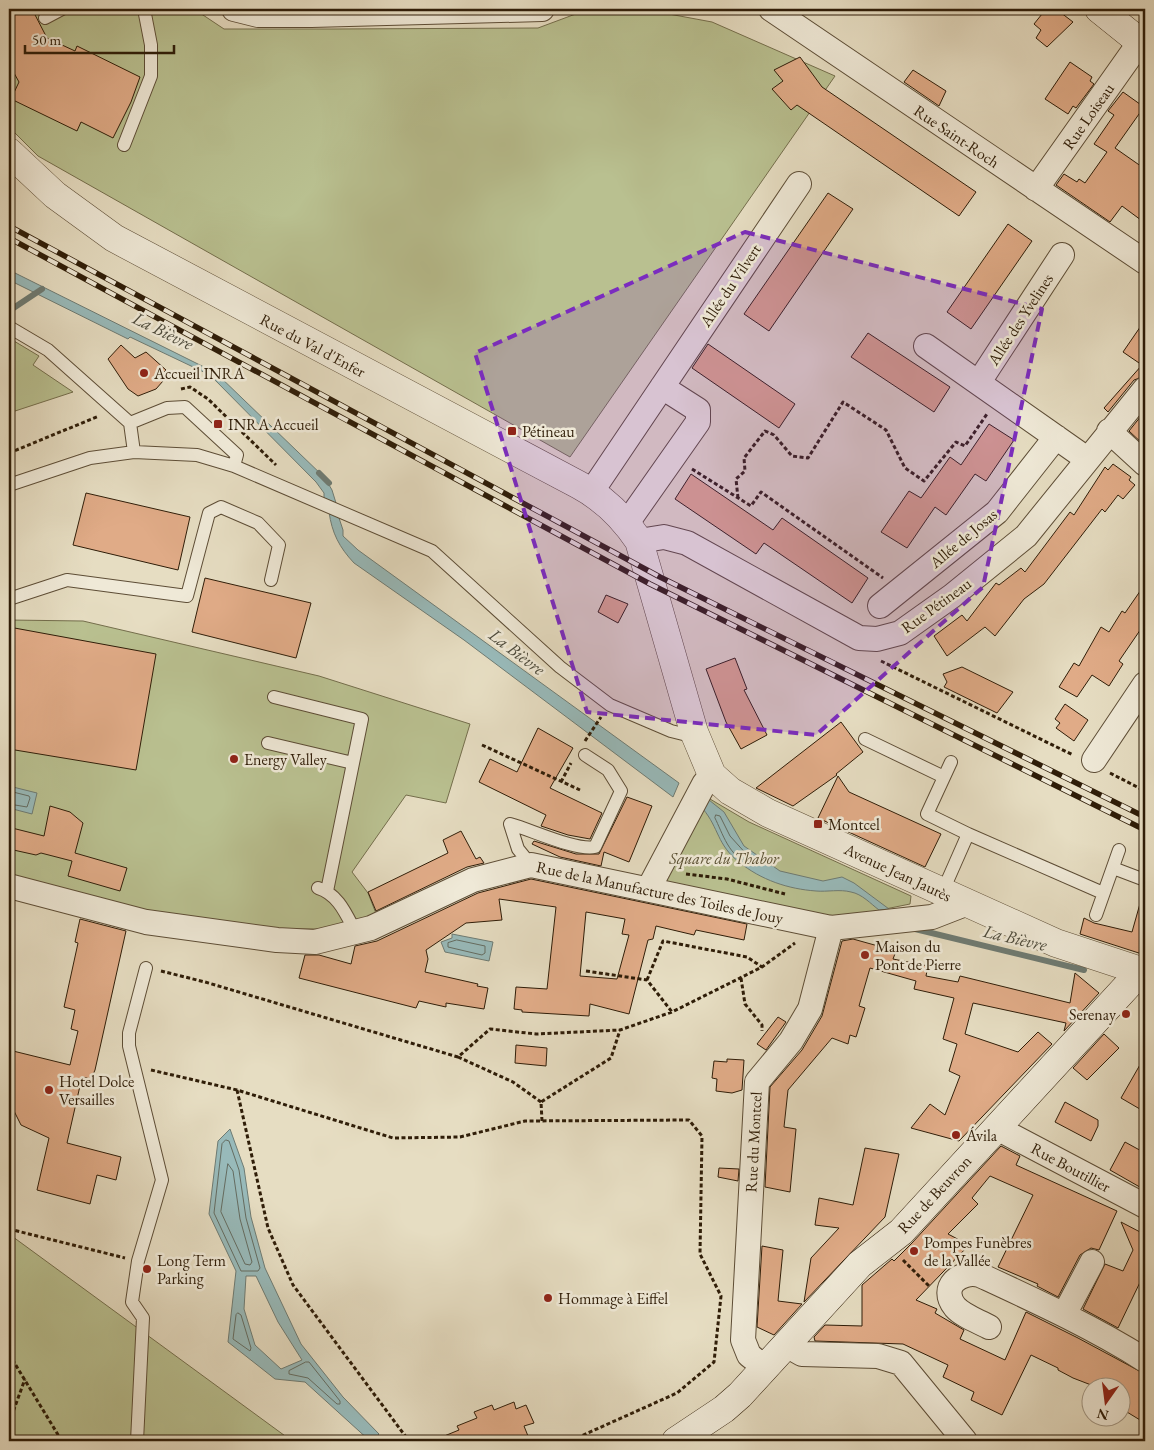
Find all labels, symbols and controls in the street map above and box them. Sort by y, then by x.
scale bar [25,22,174,54]
text: 50 m [32,30,61,49]
street label: Rue Loiseau [1058,78,1119,154]
street label: Rue Saint-Roch [910,100,1004,173]
street label: Allée du Vilvert [694,240,766,332]
street label: Allée des Yvelines [982,269,1058,370]
water label: La Bièvre [128,306,198,355]
street label: Rue du Val d'Enfer [256,309,370,382]
place label: Accueil INRA [153,363,246,384]
marker: Accueil INRA [138,367,150,379]
place label: INRA Accueil [228,414,319,435]
marker: INRA Accueil [212,418,224,430]
place label: Pétineau [522,421,575,442]
marker: Pétineau [506,425,518,437]
street label: Allée de Josas [924,504,1001,573]
street label: Rue Pétineau [897,572,976,638]
water label: La Bièvre [484,622,551,681]
place label: Energy Valley [244,749,328,770]
marker: Energy Valley [228,753,240,765]
place label: Montcel [828,814,880,835]
marker: Montcel [812,818,824,830]
street label: Avenue Jean Jaurès [840,838,955,906]
park label: Square du Thabor [668,848,780,870]
street label: Rue de la Manufacture des Toiles de Jouy [535,856,786,929]
water label: La Bièvre [980,919,1050,956]
place label: Maison du Pont de Pierre [875,936,961,975]
marker: Maison du Pont de Pierre [859,949,871,961]
place label: Serenay [1069,1004,1117,1025]
marker: Serenay [1120,1008,1132,1020]
place label: Hotel Dolce Versailles [59,1071,134,1110]
marker: Hotel Dolce Versailles [43,1084,55,1096]
street label: Rue du Montcel [740,1091,767,1193]
place label: Ávila [965,1125,998,1146]
marker: Ávila [950,1129,962,1141]
street label: Rue Boutillier [1027,1138,1115,1197]
street label: Rue de Beuvron [893,1150,976,1238]
place label: Pompes Funèbres de la Vallée [924,1232,1032,1271]
marker: Pompes Funèbres de la Vallée [908,1245,920,1257]
place label: Long Term Parking [157,1250,226,1289]
marker: Long Term Parking [141,1263,153,1275]
place label: Hommage à Eiffel [558,1288,668,1309]
marker: Hommage à Eiffel [542,1292,554,1304]
north arrow [1082,1378,1132,1428]
text: N [1095,1404,1111,1425]

